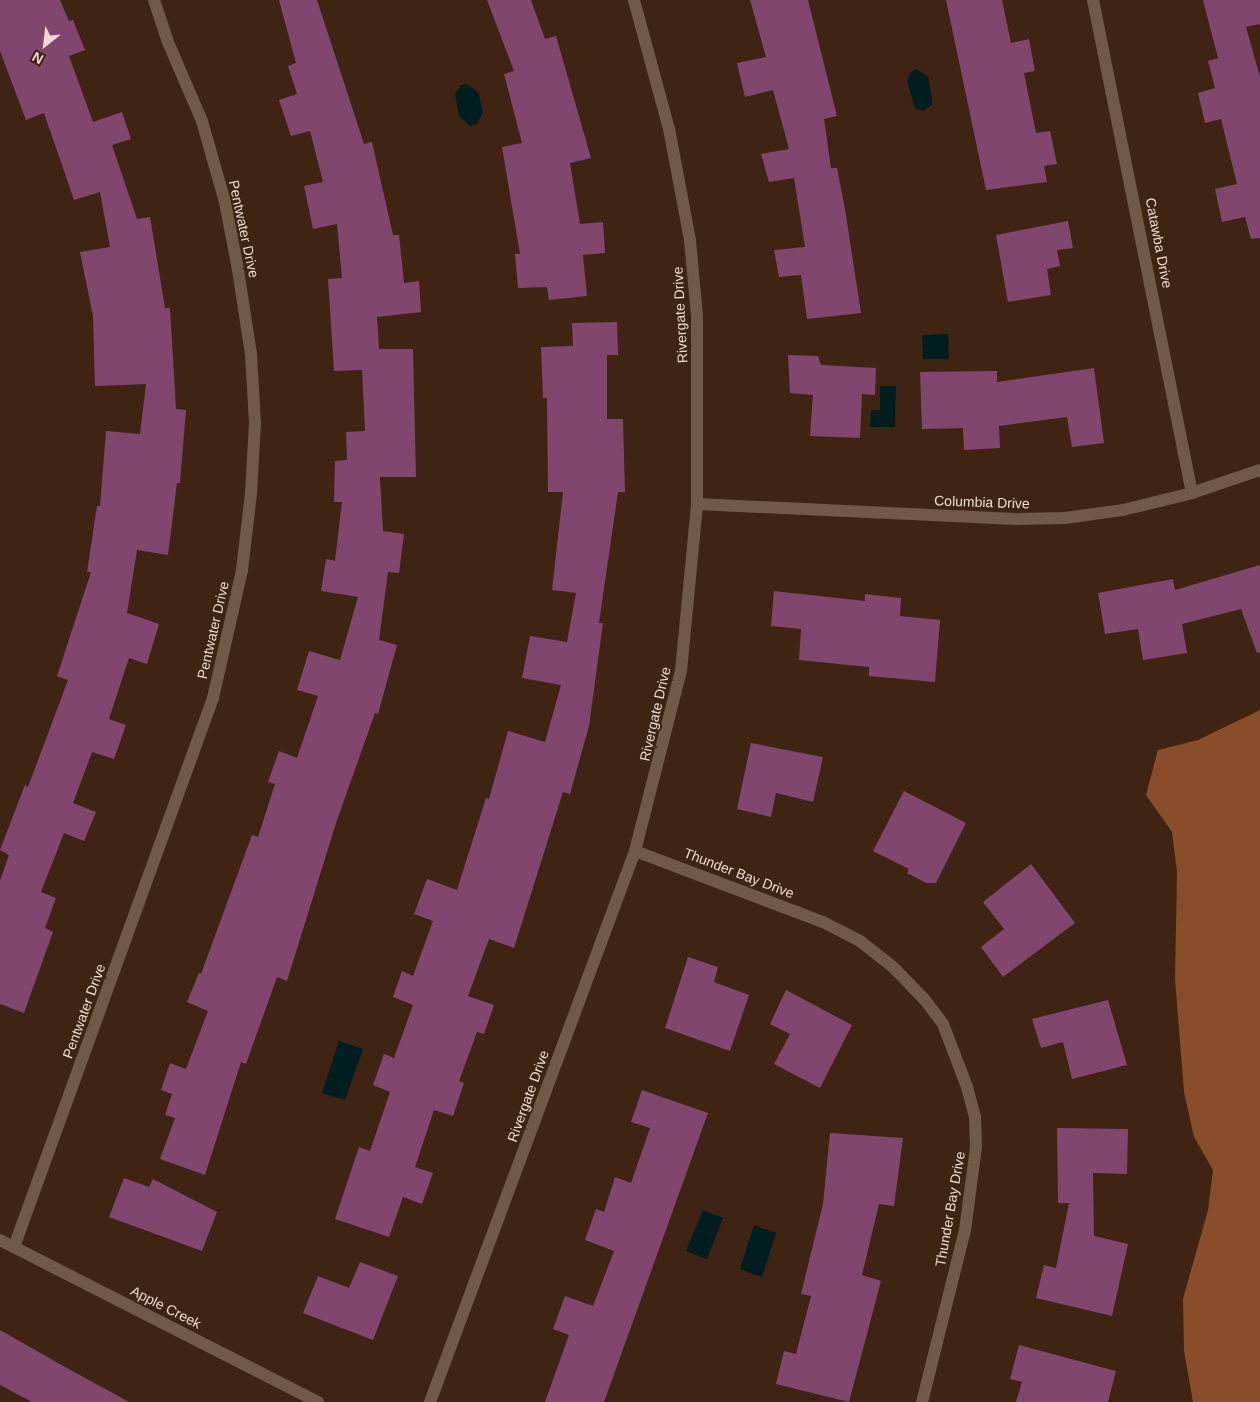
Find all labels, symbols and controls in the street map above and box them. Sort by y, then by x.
north arrow [20,20,70,70]
text: N [29,49,46,68]
street label: Pentwater Drive [225,179,263,279]
street label: Catawba Drive [1142,196,1176,290]
street label: Rivergate Drive [669,266,691,364]
street label: Columbia Drive [934,492,1030,512]
street label: Pentwater Drive [194,580,232,680]
street label: Rivergate Drive [636,665,674,763]
street label: Thunder Bay Drive [682,844,796,902]
street label: Pentwater Drive [59,961,109,1061]
street label: Rivergate Drive [504,1048,552,1144]
street label: Thunder Bay Drive [932,1150,968,1268]
street label: Apple Creek [128,1282,204,1332]

